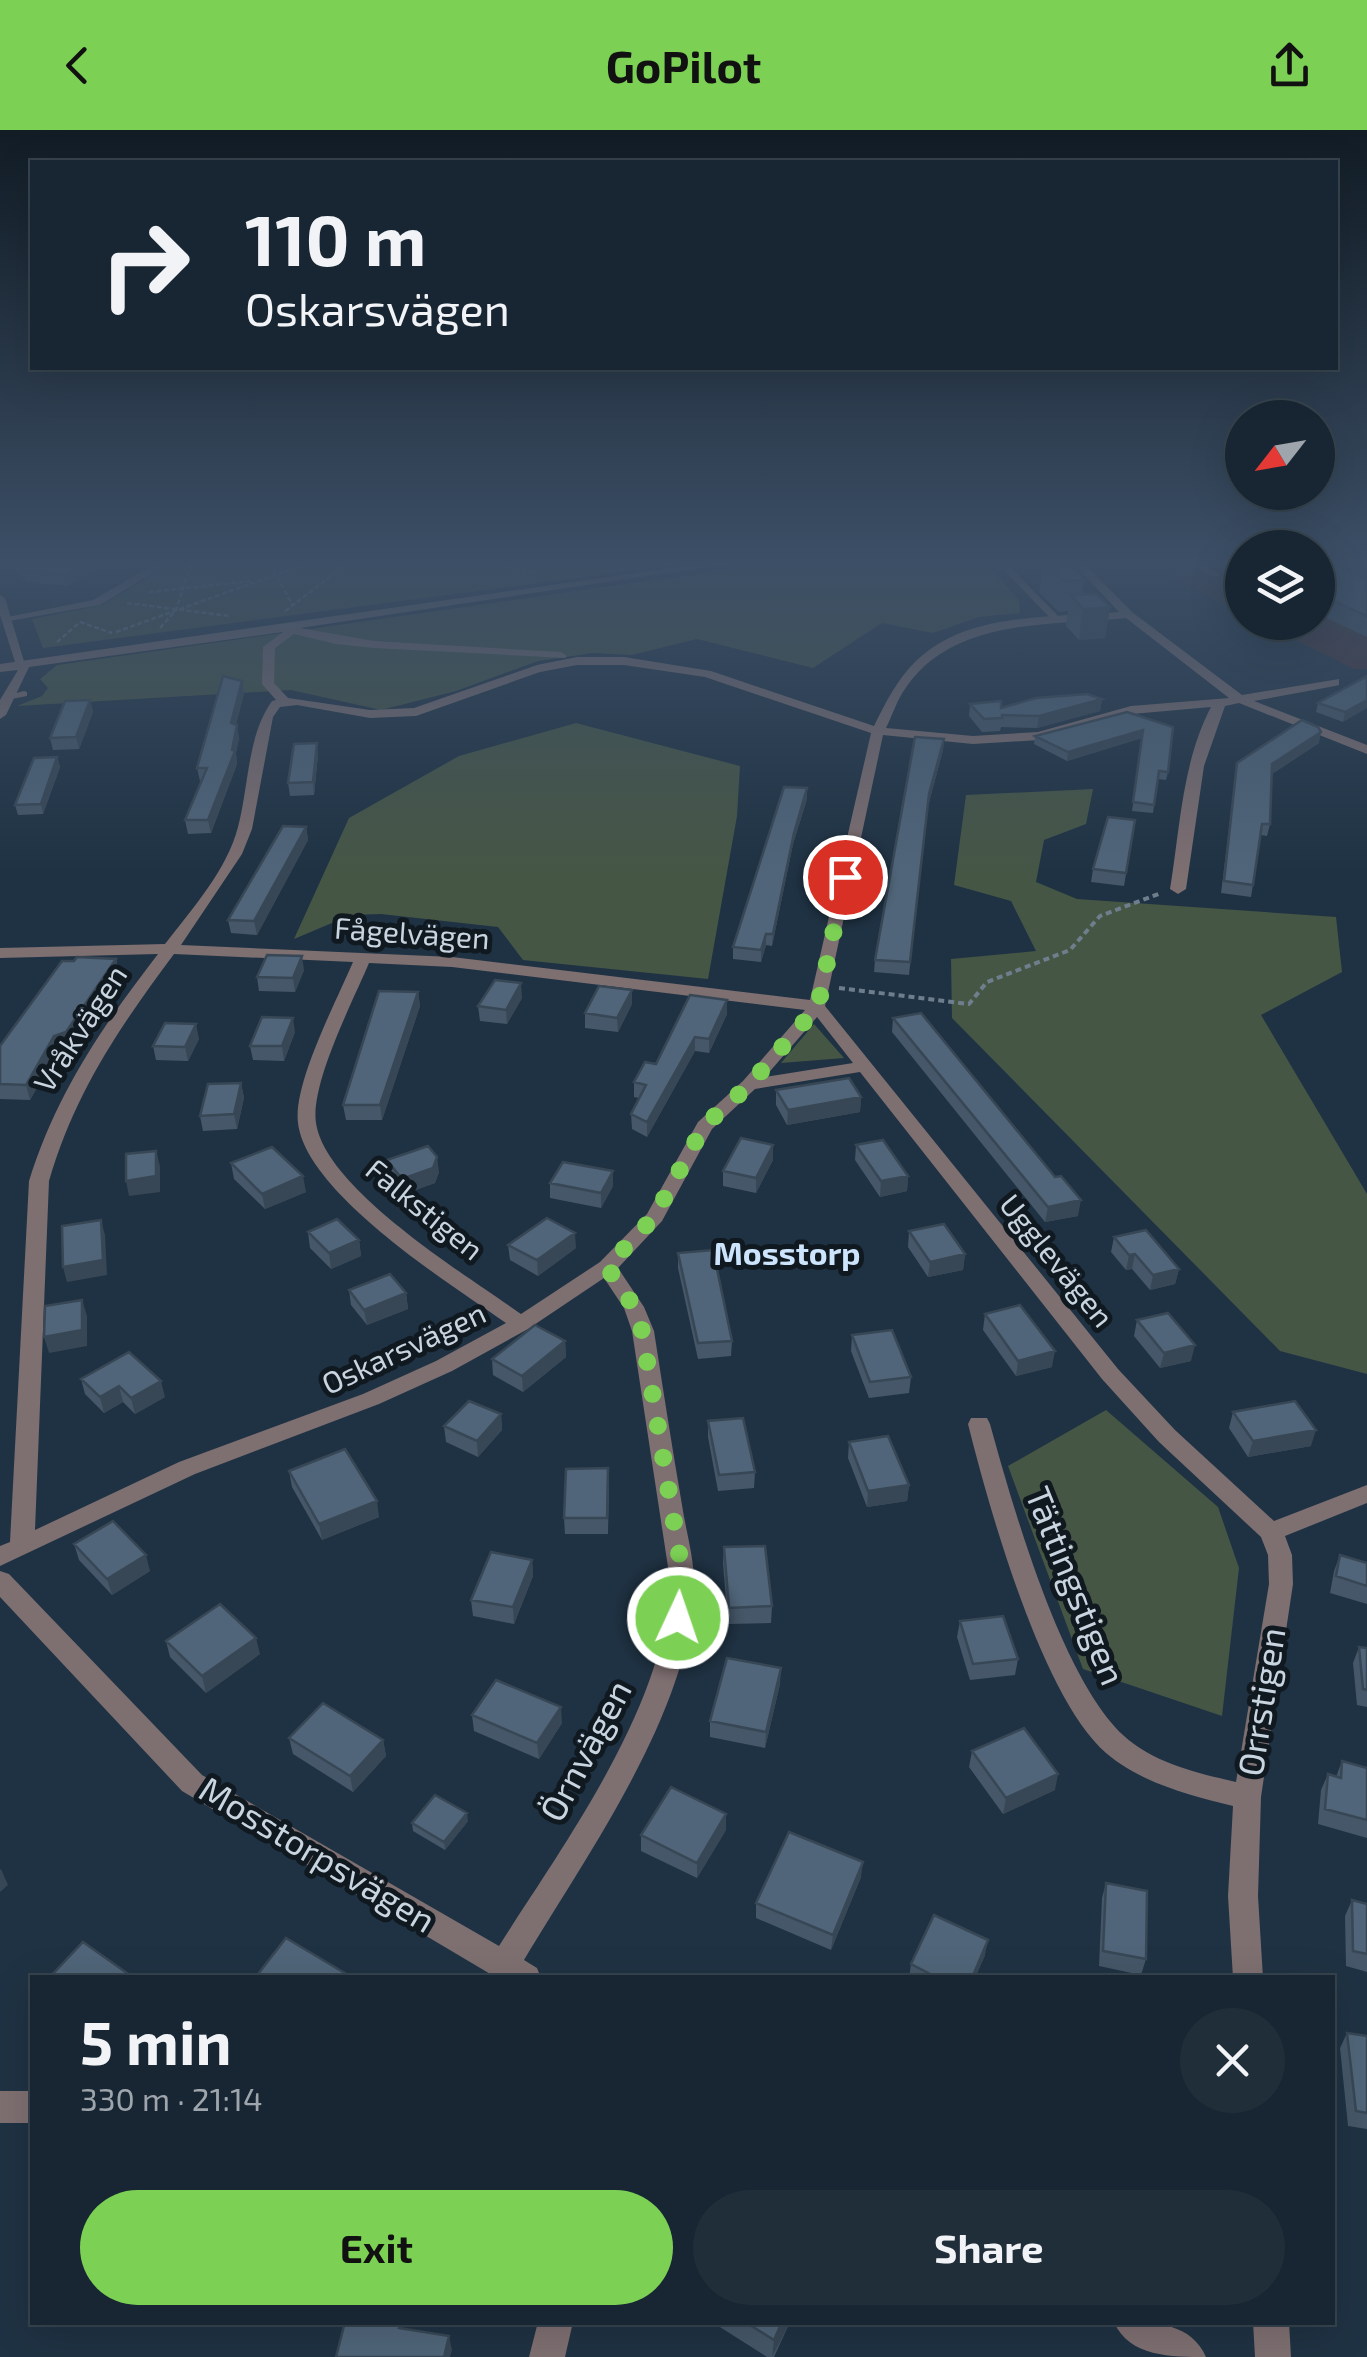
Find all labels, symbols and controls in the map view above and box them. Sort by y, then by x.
icon: back [50,38,105,93]
text: GoPilot [606,38,761,92]
icon: share [1262,38,1317,93]
text: 110 m [245,196,426,280]
icon: right [80,200,210,330]
text: Oskarsvägen [245,281,510,335]
north arrow [1225,400,1335,510]
map controls [1225,400,1335,640]
button: layers [1225,530,1335,640]
pin [803,835,888,920]
icon: arrive [818,850,873,905]
street label: Fågelvägen [333,909,491,955]
street label: Vråkvägen [25,958,134,1098]
street label: Falkstigen [359,1150,491,1267]
street label: Ugglevägen [993,1186,1122,1333]
district label: Mosstorp [713,1233,861,1271]
street label: Oskarsvägen [316,1294,491,1401]
street label: Tättingstigen [1018,1480,1136,1690]
position arrow [626,1566,730,1670]
street label: Orrstigen [1228,1624,1292,1779]
street label: Örnvägen [530,1672,639,1828]
street label: Mosstorpsvägen [193,1766,443,1940]
text: 5 min [80,2005,232,2077]
button: close [1180,2008,1285,2113]
text: 330 m · 21:14 [80,2079,263,2117]
button: Exit [80,2190,673,2305]
button: Share [693,2190,1285,2305]

